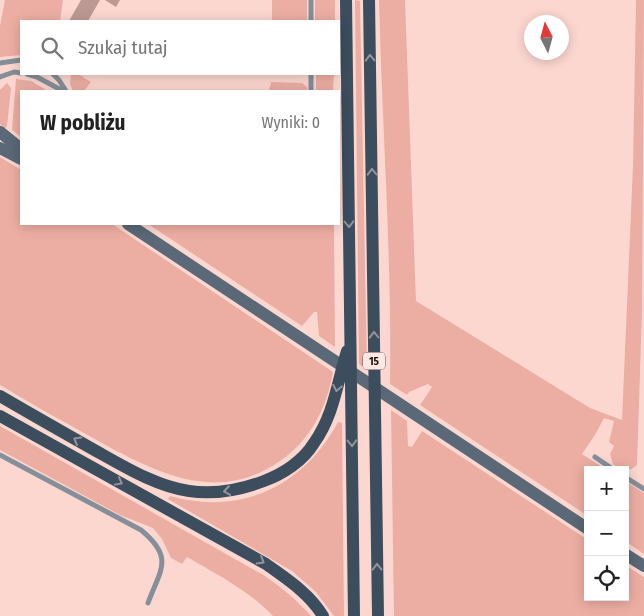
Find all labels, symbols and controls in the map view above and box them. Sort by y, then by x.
north arrow [524,15,569,60]
search box [20,20,340,75]
icon: search [38,34,66,62]
text: Szukaj tutaj [78,36,168,59]
one-way arrow [365,54,375,62]
text: W pobliżu [40,110,125,136]
text: Wyniki: 0 [261,113,320,132]
one-way arrow [367,168,377,176]
one-way arrow [344,220,354,228]
one-way arrow [369,331,379,338]
road number: 15 [363,352,385,370]
one-way arrow [332,384,343,392]
one-way arrow [73,436,82,446]
one-way arrow [347,439,357,447]
map controls [584,466,629,601]
button: + [584,466,629,511]
one-way arrow [114,475,123,485]
one-way arrow [223,485,231,496]
button: − [584,511,629,556]
one-way arrow [255,555,264,565]
button: locate [584,556,629,601]
one-way arrow [372,563,382,571]

